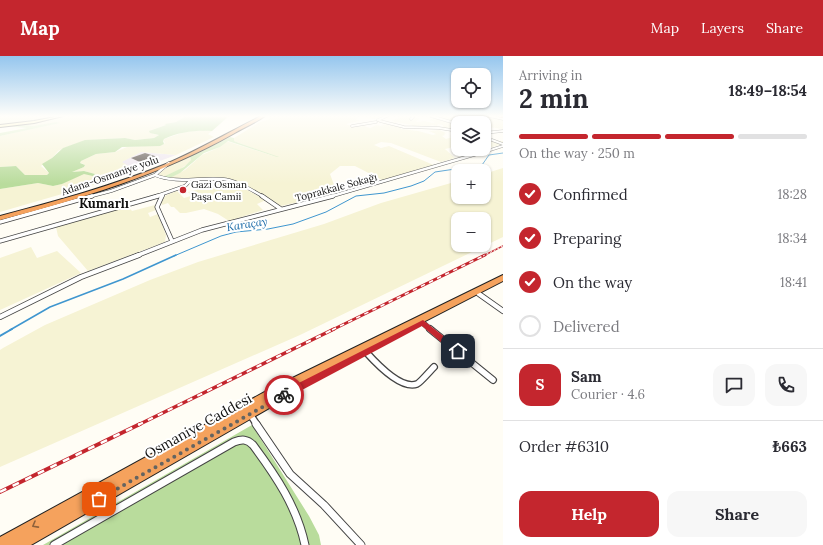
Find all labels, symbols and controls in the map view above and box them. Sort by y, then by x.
text: Map [20,16,60,40]
text: Map [651,19,679,37]
text: Layers [701,19,744,37]
text: Share [766,19,803,37]
text: Arriving in [519,67,582,84]
map controls [451,68,491,252]
button: locate [451,68,491,108]
text: 18:49–18:54 [728,81,807,100]
text: 2 min [519,82,589,115]
button: layers [451,116,491,156]
text: On the way · 250 m [519,145,635,162]
street label: Adana-Osmaniye yolu [59,153,161,199]
button: + [451,164,491,204]
street label: Toprakkale Sokağı [294,170,379,205]
place label: Gazi Osman Paşa Camii [191,178,247,203]
icon: check [519,183,541,205]
marker: Gazi Osman Paşa Camii [178,185,188,195]
text: Confirmed [553,185,628,204]
text: 18:28 [777,186,807,203]
district label: Kumarlı [79,195,129,212]
button: − [451,212,491,252]
water label: Karaçay [226,214,269,234]
icon: check [519,227,541,249]
text: Preparing [553,229,621,248]
text: 18:34 [777,230,807,247]
icon: check [519,271,541,293]
text: On the way [553,273,632,292]
text: 18:41 [780,274,807,291]
text: Delivered [553,317,620,336]
pin [441,334,475,368]
icon: home [447,340,469,362]
button: chat [713,364,755,406]
button: phone [765,364,807,406]
text: Sam [571,367,602,386]
courier [264,375,304,415]
text: S [536,375,544,394]
icon: bike [273,384,295,406]
text: Courier · 4.6 [571,386,645,403]
street label: Osmaniye Caddesi [141,389,255,463]
text: Order #6310 [519,437,609,456]
text: ₺663 [772,437,807,456]
pin [82,482,116,516]
icon: bag [88,488,110,510]
button: Help [519,491,659,537]
button: Share [667,491,807,537]
one-way arrow [32,520,40,528]

